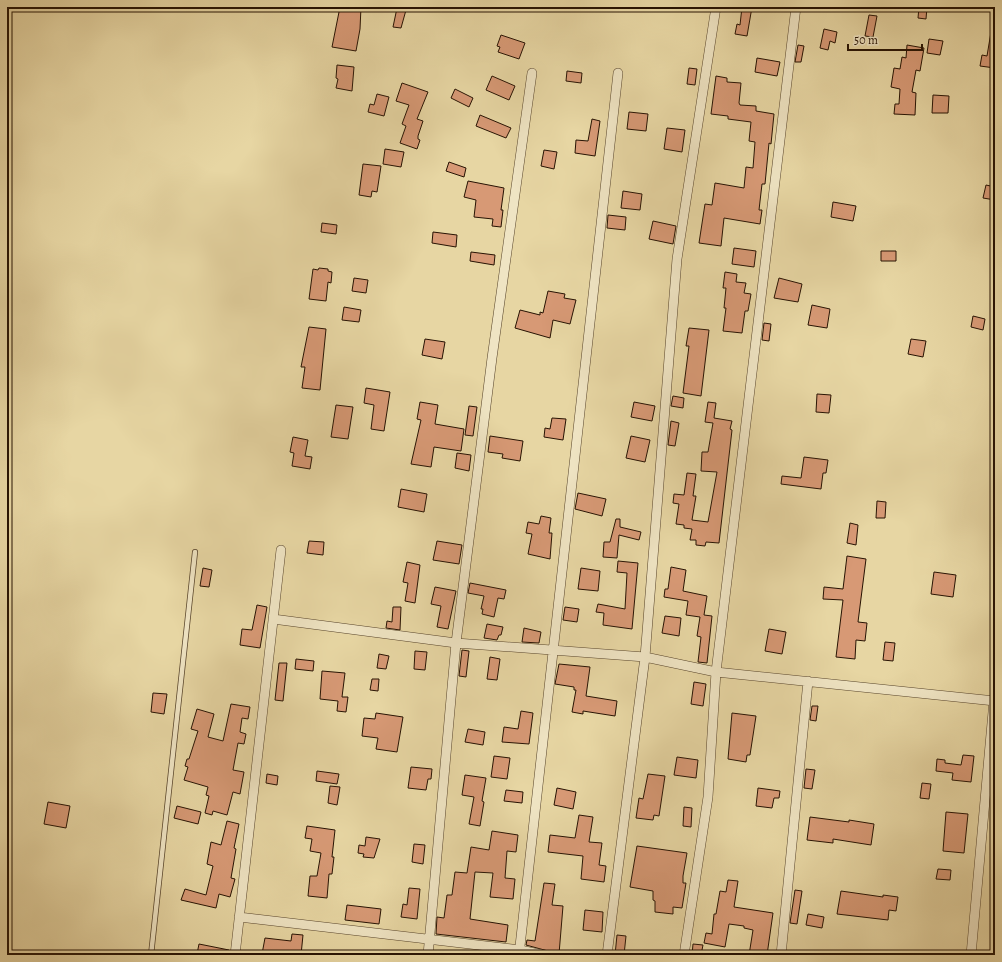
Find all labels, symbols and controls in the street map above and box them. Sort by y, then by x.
scale bar [848,26,922,52]
text: 50 m [854,32,878,48]

